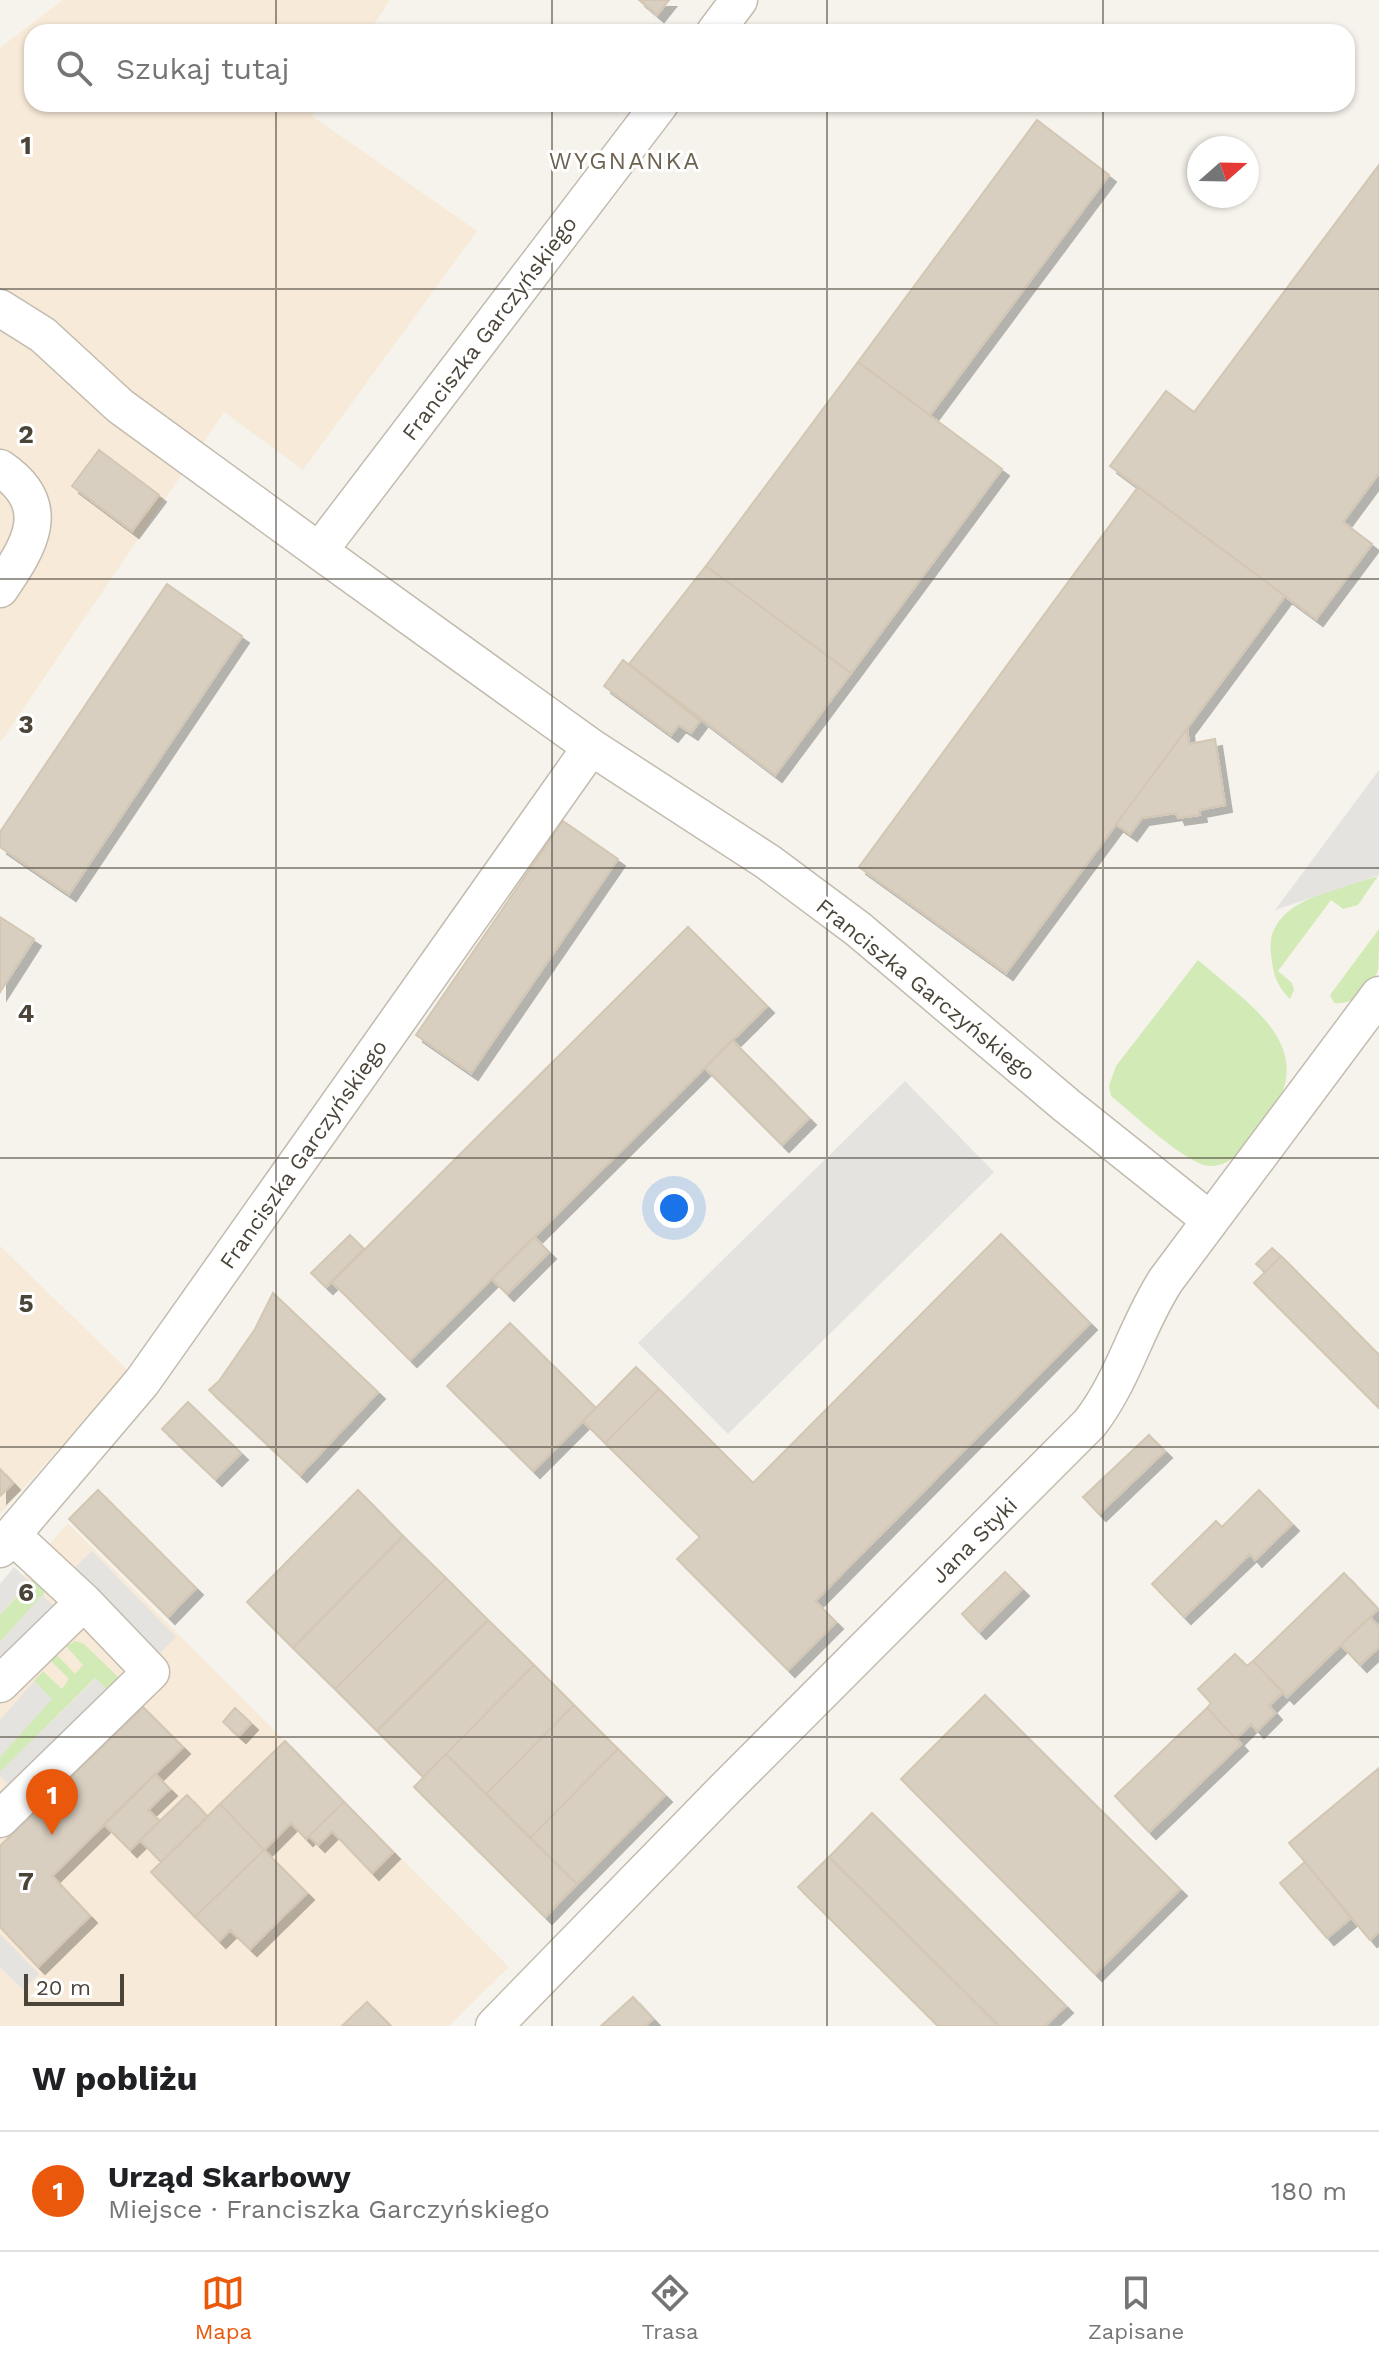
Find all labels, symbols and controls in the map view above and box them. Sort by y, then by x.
search box [24,24,1355,112]
icon: search [52,46,96,90]
text: Szukaj tutaj [116,51,290,86]
text: 1 [20,130,32,160]
north arrow [1187,136,1259,208]
district label: WYGNANKA [549,147,701,175]
street label: Franciszka Garczyńskiego [397,211,582,445]
text: 2 [18,419,34,449]
text: 3 [18,709,34,739]
street label: Franciszka Garczyńskiego [811,893,1040,1085]
text: 4 [18,998,35,1028]
street label: Franciszka Garczyńskiego [215,1035,392,1274]
your location [654,1188,694,1228]
text: 5 [18,1288,34,1318]
street label: Jana Styki [926,1492,1022,1588]
text: 6 [18,1577,34,1607]
pin: 1 [26,1769,78,1835]
text: 7 [18,1866,34,1896]
scale bar [24,1970,124,2006]
text: 20 m [36,1975,91,2000]
text: W pobliżu [32,2058,198,2098]
text: Urząd Skarbowy [108,2159,351,2194]
text: 1 [52,2176,64,2206]
text: 180 m [1271,2176,1347,2206]
text: Miejsce · Franciszka Garczyńskiego [108,2194,550,2224]
tab: Mapa [195,2271,252,2344]
tab: Trasa [642,2271,698,2344]
tab: Zapisane [1088,2271,1184,2344]

